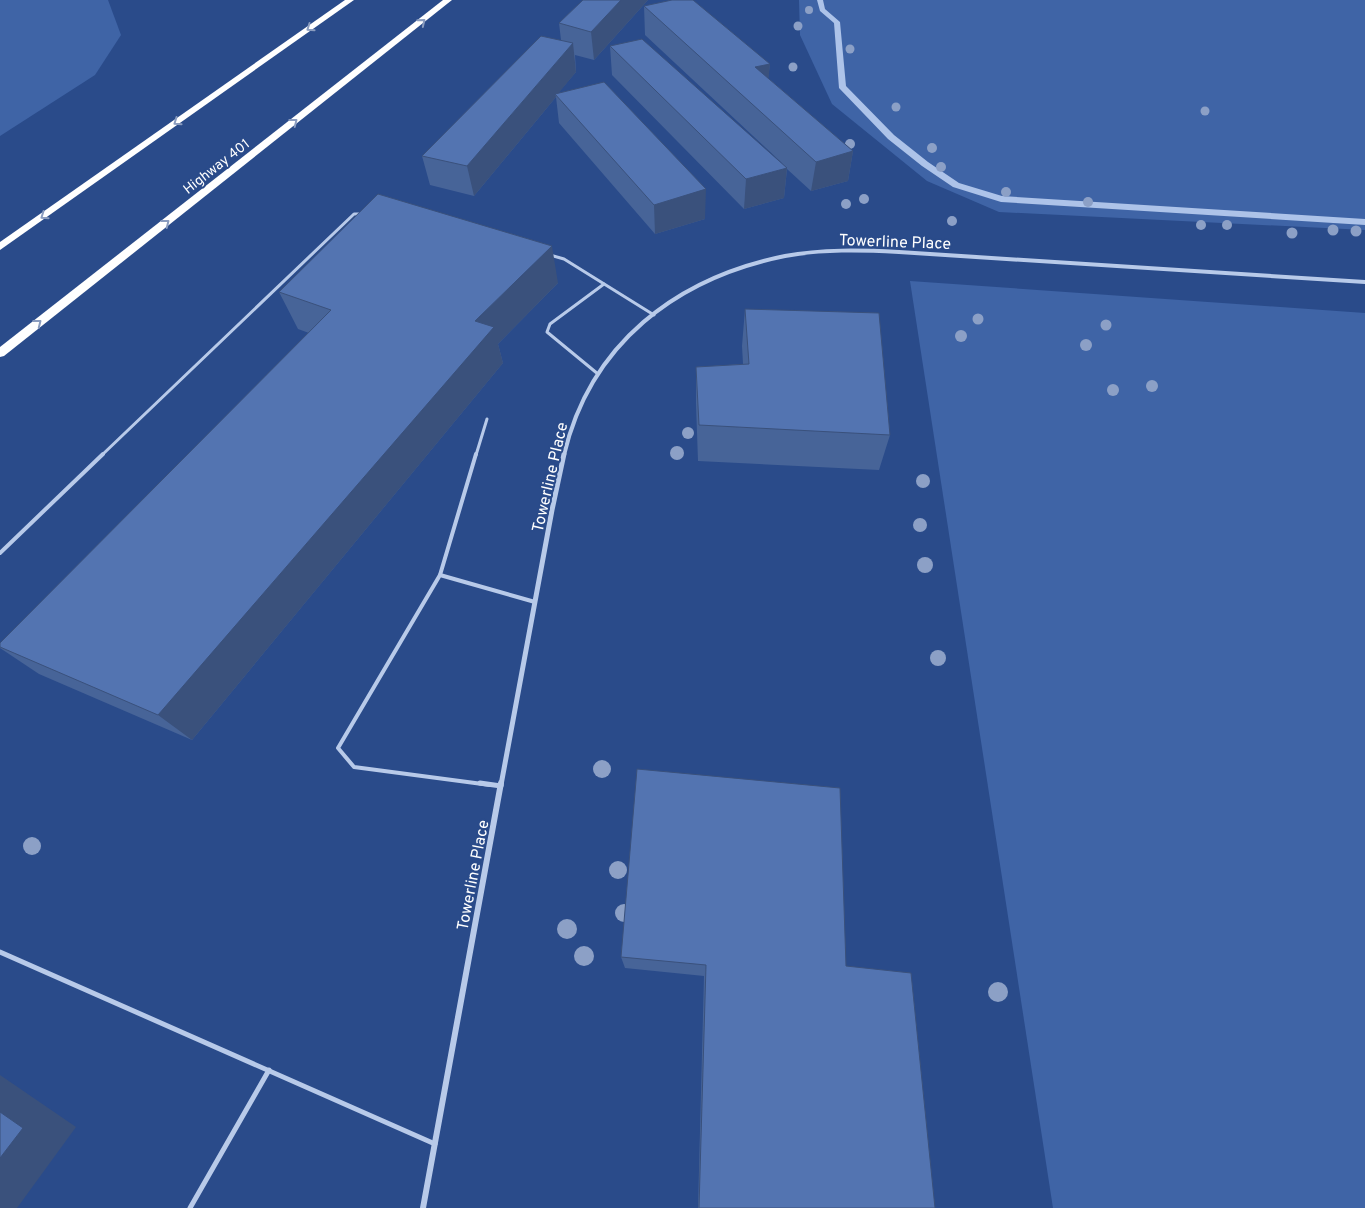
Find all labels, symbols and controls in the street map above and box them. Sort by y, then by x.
one-way arrow [416,19,425,27]
one-way arrow [306,22,316,31]
one-way arrow [173,116,183,125]
one-way arrow [288,120,297,128]
street label: Highway 401 [180,136,254,198]
one-way arrow [40,210,50,219]
one-way arrow [160,220,169,228]
street label: Towerline Place [838,231,951,255]
one-way arrow [32,320,42,329]
street label: Towerline Place [529,420,573,534]
street label: Towerline Place [453,818,495,932]

